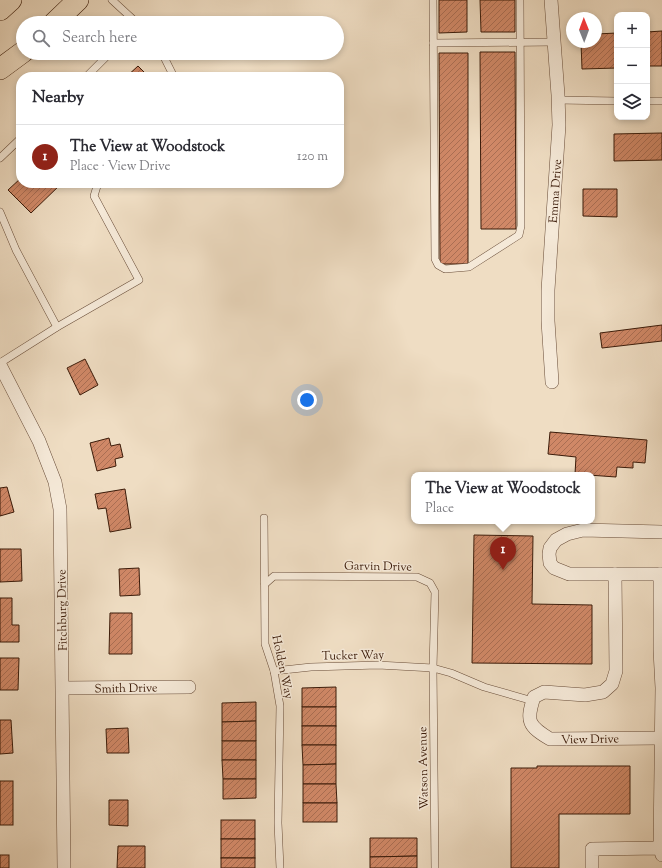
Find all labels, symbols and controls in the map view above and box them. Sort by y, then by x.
north arrow [566,12,602,48]
map controls [614,12,650,120]
button: + [614,12,650,48]
search box [16,16,344,60]
icon: search [30,27,52,49]
text: Search here [62,28,137,49]
button: − [614,48,650,84]
button: layers [614,84,650,120]
text: Nearby [32,86,84,110]
text: The View at Woodstock [70,137,225,158]
text: 1 [43,148,47,166]
text: 120 m [297,148,328,166]
text: Place · View Drive [70,158,171,176]
street label: Emma Drive [545,158,567,224]
your location [297,390,317,410]
popup [411,472,595,524]
text: The View at Woodstock [425,479,581,500]
text: Place [425,500,454,518]
pin: 1 [490,537,516,570]
street label: Garvin Drive [344,557,412,577]
street label: Fitchburg Drive [53,569,73,651]
street label: Holden Way [266,634,298,701]
street label: Tucker Way [322,646,384,666]
street label: Smith Drive [94,679,158,699]
street label: Watson Avenue [414,726,434,810]
street label: View Drive [561,730,620,750]

